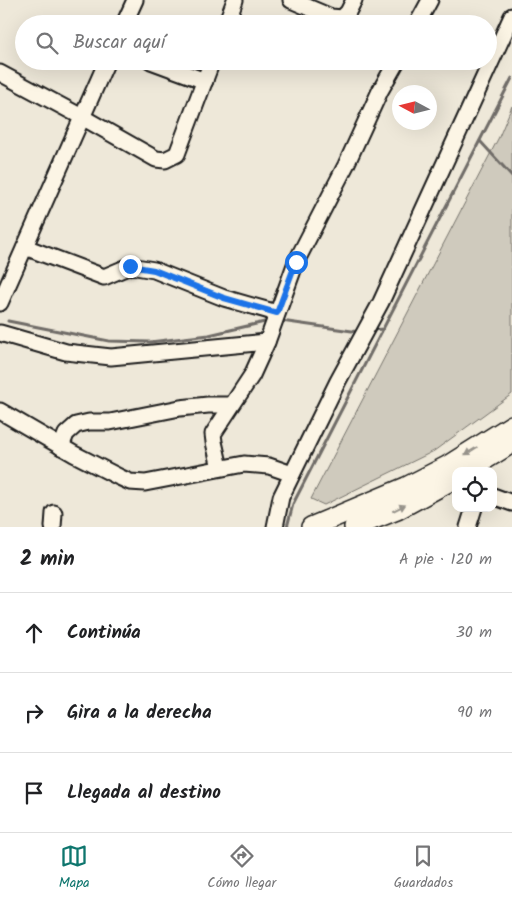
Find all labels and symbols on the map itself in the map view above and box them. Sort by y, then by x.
north arrow [392,85,437,130]
route start [285,251,308,274]
route end [119,255,142,278]
one-way arrow [464,446,477,455]
one-way arrow [391,504,406,512]

